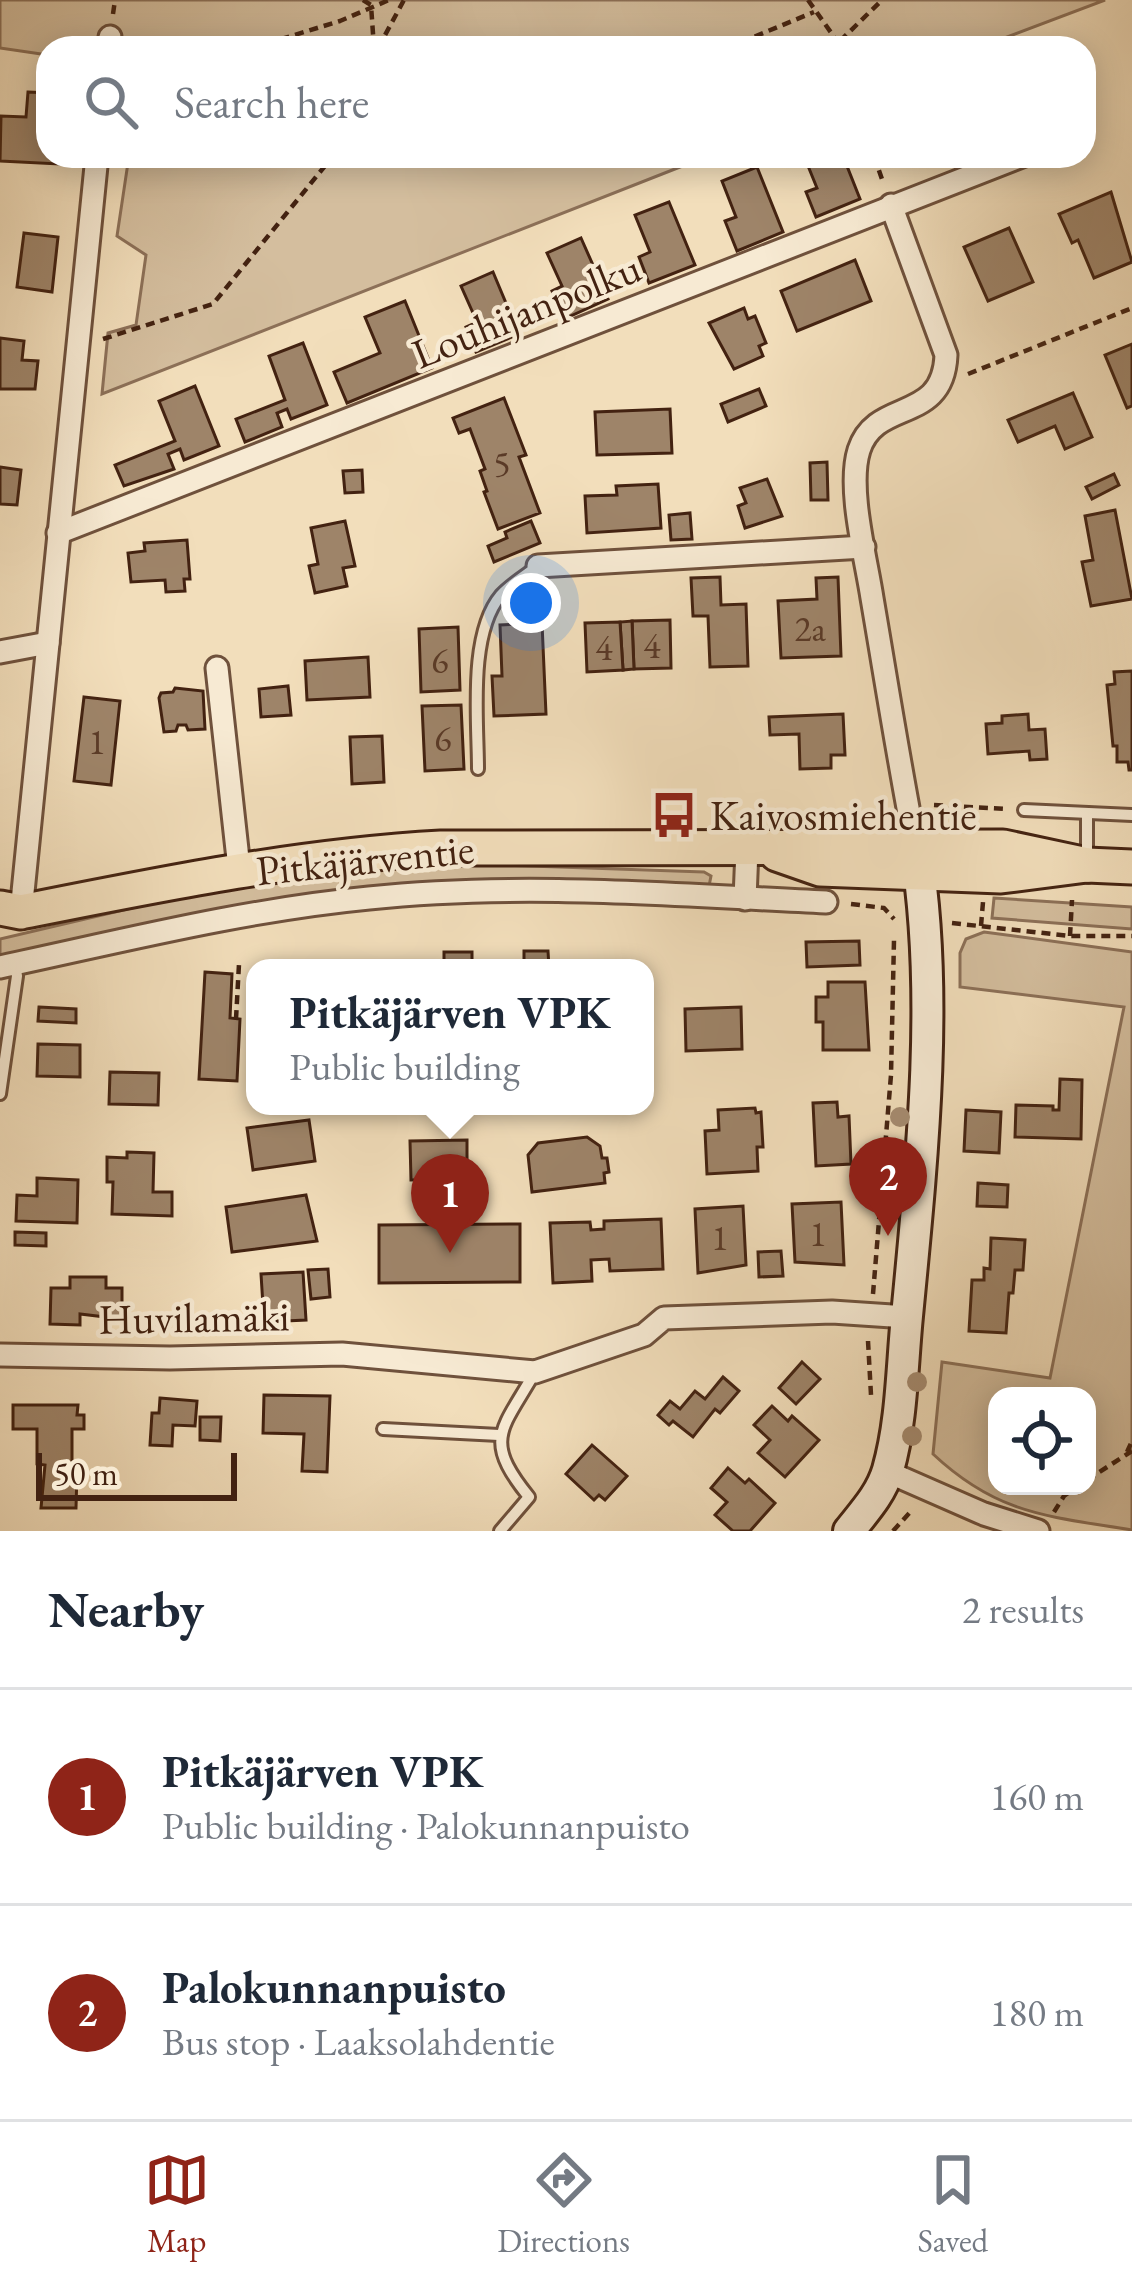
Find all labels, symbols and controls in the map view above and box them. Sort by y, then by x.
search box [36,36,1096,168]
icon: search [78,69,144,135]
text: Search here [174,73,369,131]
street label: Louhijanpolku [404,240,649,381]
house number: 5 [493,440,511,487]
your location [501,573,561,633]
house number: 2a [794,605,826,652]
house number: 4 [643,622,661,669]
house number: 4 [595,624,613,671]
house number: 6 [431,637,449,684]
house number: 6 [434,715,452,762]
house number: 1 [88,718,106,765]
place label: Kaivosmiehentie [710,788,977,843]
bus stop icon: Kaivosmiehentie [649,790,699,840]
street label: Pitkäjärventie [253,821,477,898]
popup [246,959,654,1115]
text: Pitkäjärven VPK [289,983,611,1041]
text: Public building [289,1041,520,1092]
pin: 2 [849,1137,927,1236]
pin: 1 [411,1154,489,1253]
house number: 1 [809,1210,827,1257]
house number: 1 [711,1214,729,1261]
street label: Huvilamäki [98,1288,290,1347]
map controls [988,1387,1096,1495]
button: locate [988,1387,1096,1495]
scale bar [36,1447,237,1500]
text: 50 m [54,1452,118,1495]
text: Nearby [48,1576,204,1642]
text: 2 results [962,1584,1084,1635]
text: Pitkäjärven VPK [162,1742,483,1800]
text: 1 [77,1771,97,1822]
text: 160 m [990,1771,1084,1822]
text: Public building · Palokunnanpuisto [162,1800,690,1851]
text: Palokunnanpuisto [162,1958,506,2016]
text: 2 [77,1987,97,2038]
text: 180 m [990,1987,1084,2038]
text: Bus stop · Laaksolahdentie [162,2016,555,2067]
tab: Map [144,2147,210,2262]
tab: Directions [497,2147,630,2262]
tab: Saved [918,2147,988,2262]

